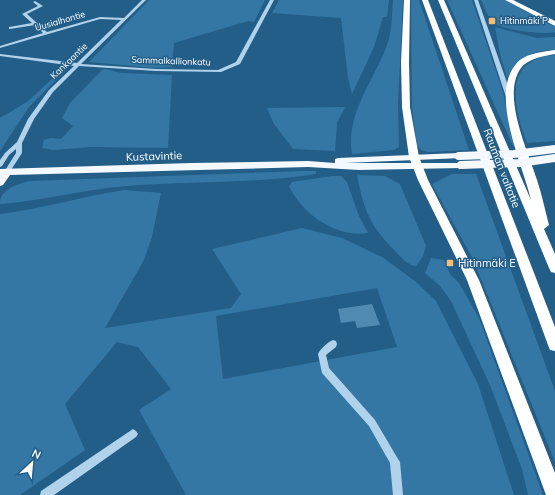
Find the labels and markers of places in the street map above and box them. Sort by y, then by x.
place label: Hitinmäki P [500,15,548,26]
marker: Hitinmäki P [487,16,497,26]
place label: Hitinmäki E [458,256,516,270]
marker: Hitinmäki E [445,258,455,268]

